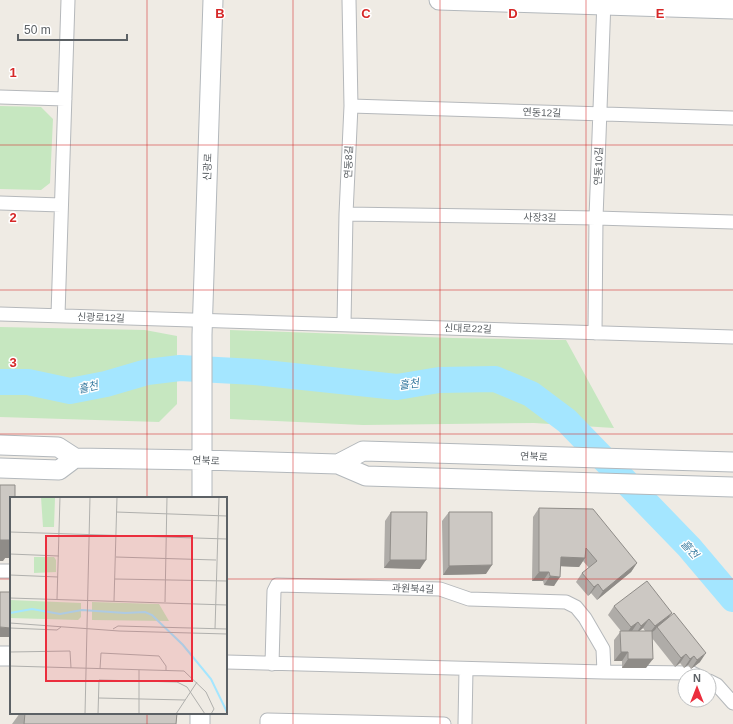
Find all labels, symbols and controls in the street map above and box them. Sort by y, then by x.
text: B [215,6,225,21]
text: C [361,6,371,21]
text: D [508,6,518,21]
text: E [656,6,665,21]
scale bar [18,16,127,42]
text: 50 m [24,23,51,37]
text: 1 [9,65,17,80]
street label: 연동12길 [522,106,562,119]
street label: 연동8길 [342,145,355,179]
street label: 연동10길 [592,146,605,186]
street label: 신광로 [202,153,213,181]
text: 2 [9,210,17,225]
street label: 사장3길 [523,212,557,223]
street label: 신광로12길 [77,311,125,324]
street label: 신대로22길 [444,322,492,335]
text: 3 [9,355,17,370]
water label: 흘천 [398,376,422,391]
water label: 흘천 [77,378,101,395]
street label: 연북로 [520,451,548,462]
street label: 연북로 [192,455,220,466]
inset map [10,497,227,714]
water label: 흘천 [679,537,702,562]
street label: 과원북4길 [392,582,434,595]
north arrow [677,668,717,708]
text: N [693,672,701,684]

